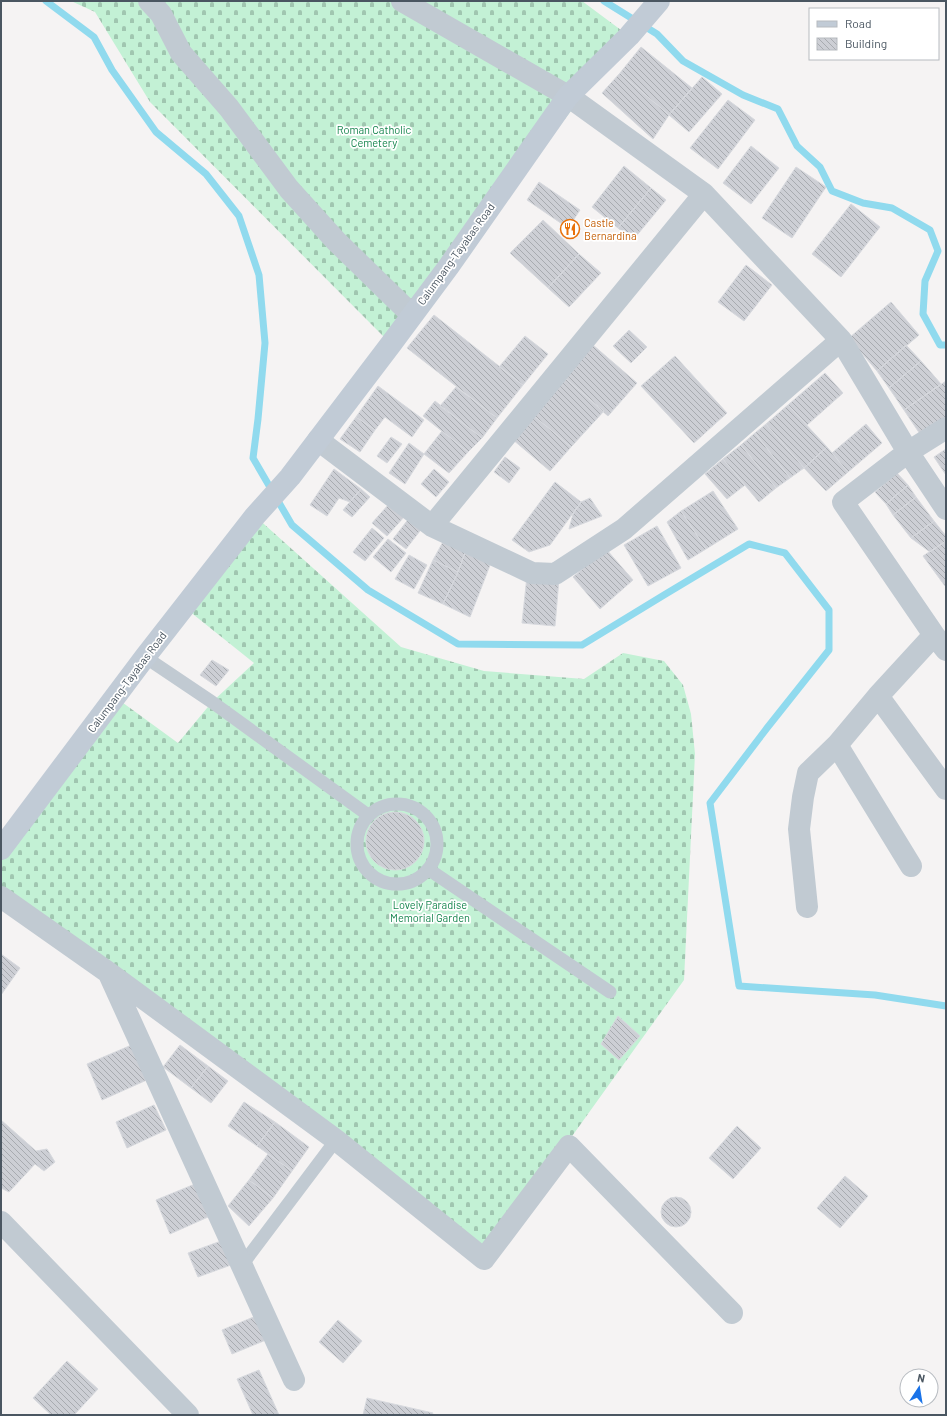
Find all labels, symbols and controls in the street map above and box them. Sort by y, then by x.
legend [809,8,939,60]
text: Road [845,16,872,30]
text: Building [845,36,887,50]
park label: Roman Catholic Cemetery [337,123,412,149]
street label: Calumpang-Tayabas Road [414,200,497,307]
place label: Castle Bernardina [584,216,637,242]
restaurant icon: Castle Bernardina [559,218,581,240]
street label: Calumpang-Tayabas Road [85,629,169,735]
park label: Lovely Paradise Memorial Garden [390,898,470,924]
north arrow [899,1368,939,1408]
text: N [916,1371,926,1385]

